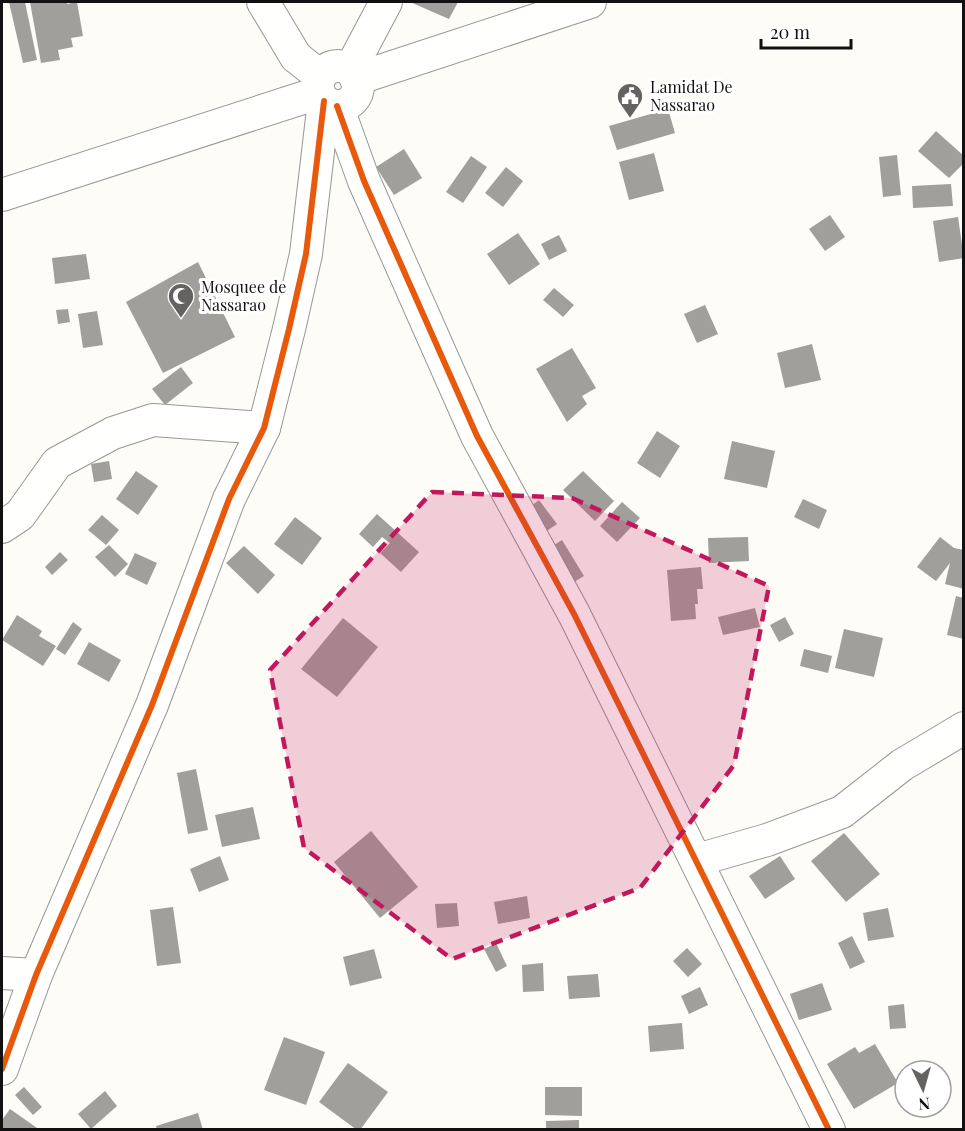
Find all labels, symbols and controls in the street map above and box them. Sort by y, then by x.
scale bar [761,12,851,50]
text: 20 m [770,20,810,44]
place label: Lamidat De Nassarao [650,76,733,115]
public building icon: Lamidat De Nassarao [615,81,645,119]
place label: Mosquee de Nassarao [201,276,286,315]
mosque icon: Mosquee de Nassarao [166,281,196,319]
north arrow [893,1059,953,1119]
text: N [917,1093,931,1115]

